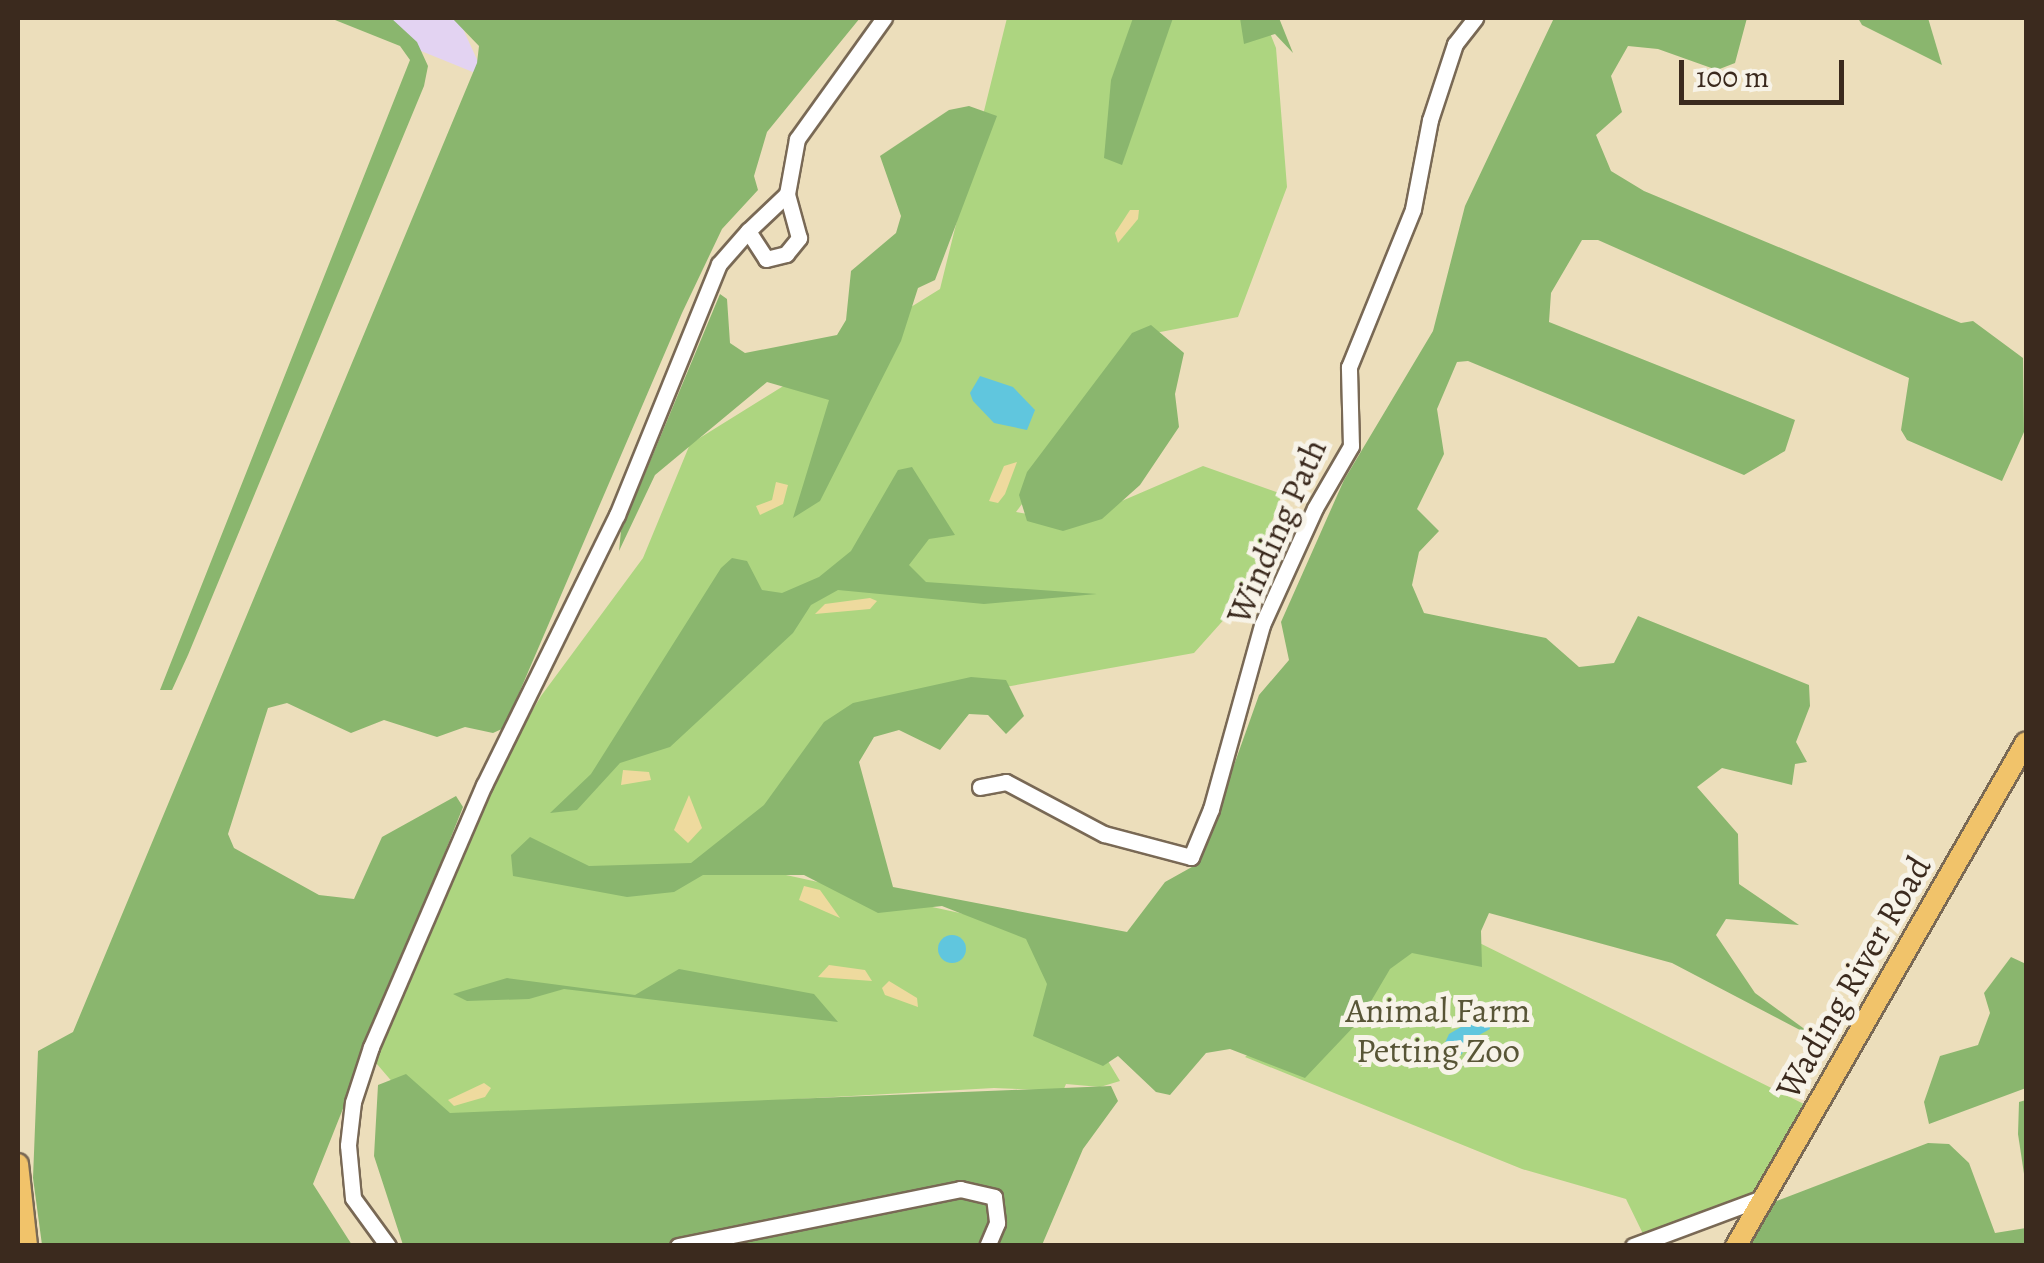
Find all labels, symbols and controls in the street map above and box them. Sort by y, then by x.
scale bar [1684,40,1849,102]
text: 100 m [1696,57,1769,97]
street label: Winding Path [1217,432,1335,630]
street label: Wading River Road [1767,848,1939,1106]
park label: Animal Farm Petting Zoo [1346,989,1530,1071]

